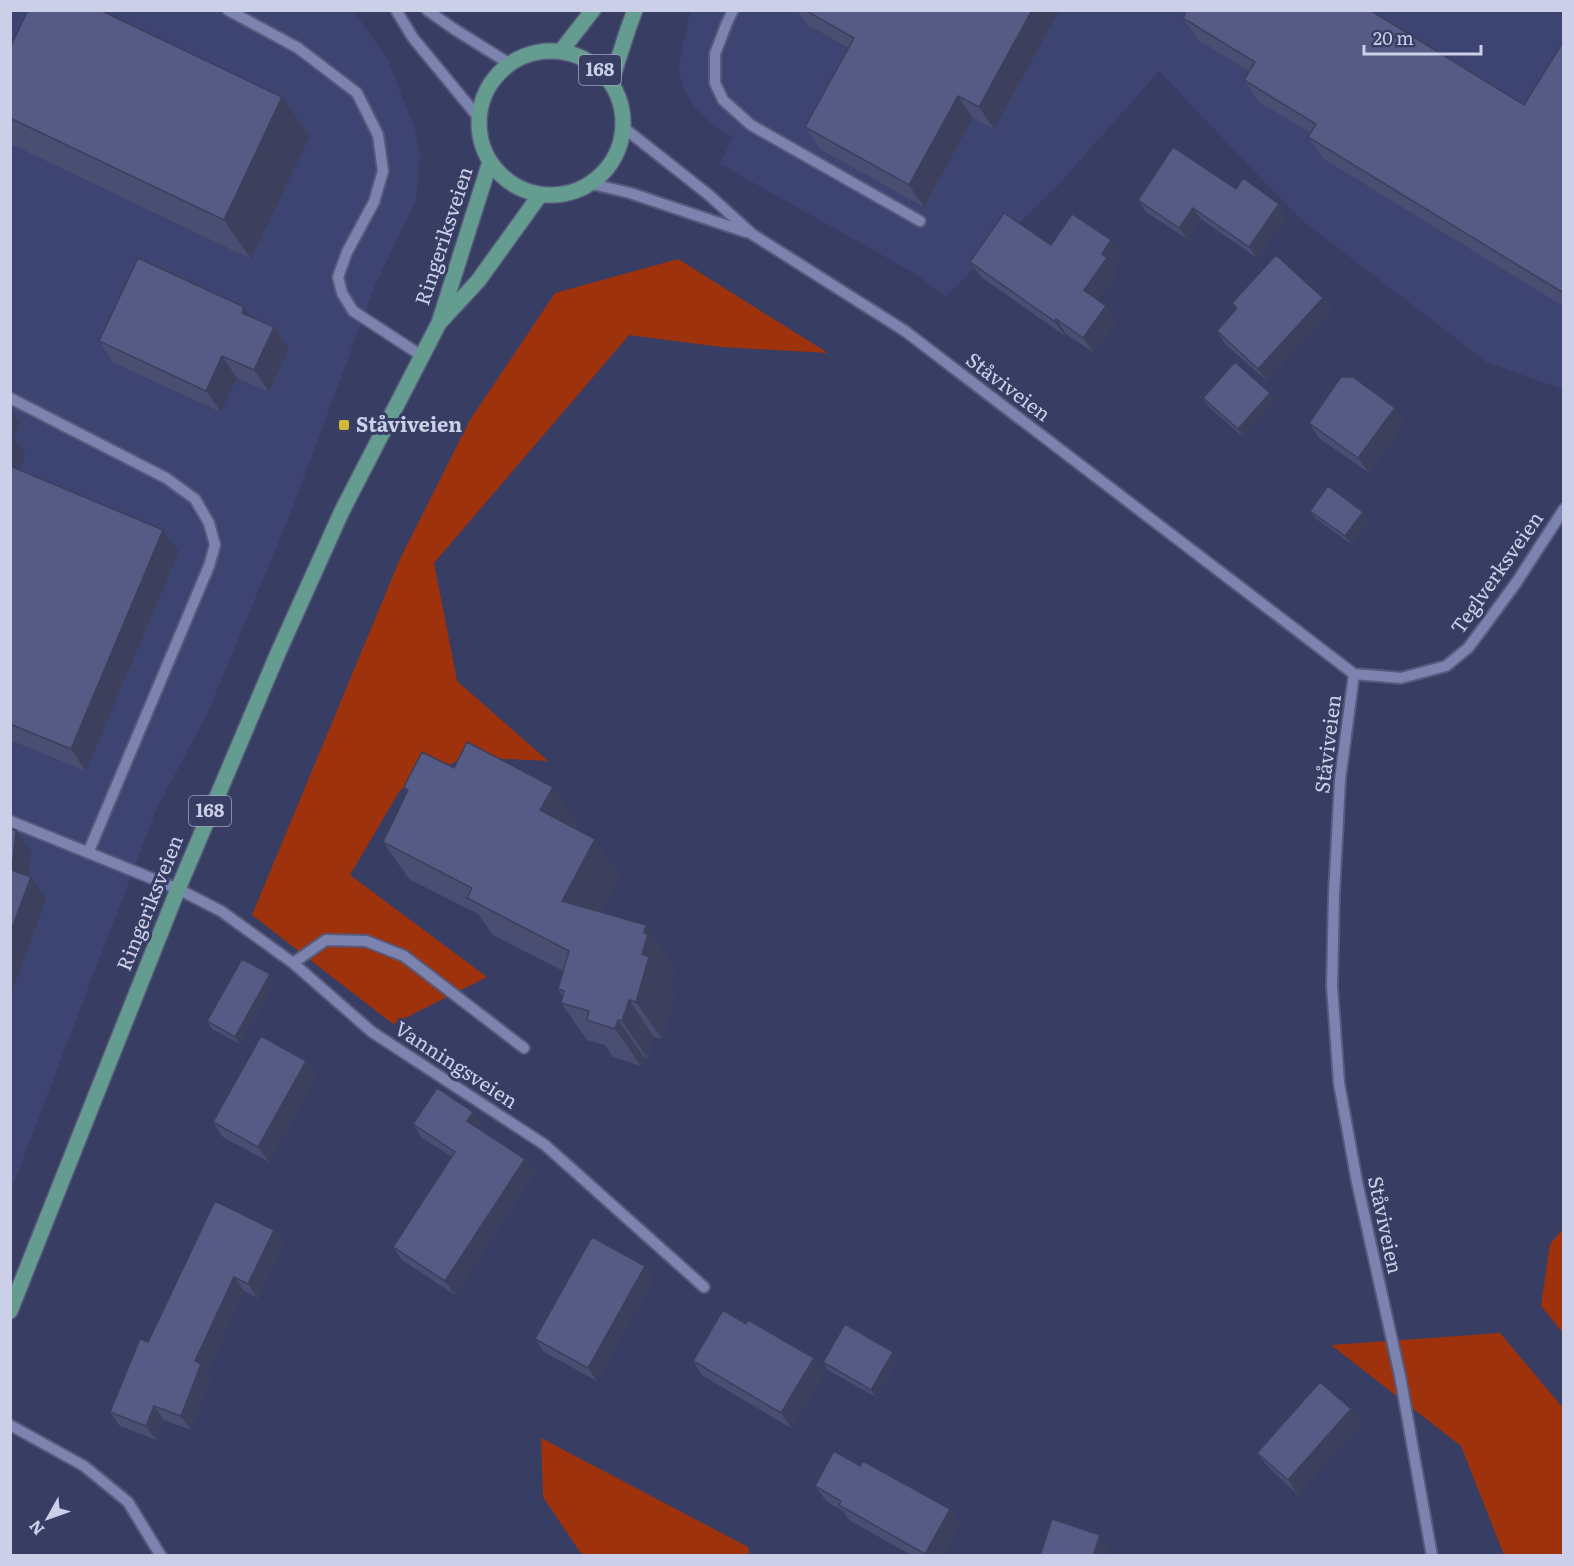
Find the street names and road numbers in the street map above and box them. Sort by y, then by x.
road number: 168 [579,55,621,85]
street label: Ringeriksveien [406,162,479,309]
street label: Ståviveien [961,344,1058,427]
street label: Teglverksveien [1442,504,1549,639]
street label: Ståviveien [1305,693,1347,795]
road number: 168 [189,796,231,826]
street label: Ringeriksveien [107,830,189,975]
street label: Vanningsveien [390,1012,525,1114]
street label: Ståviveien [1362,1173,1412,1276]

